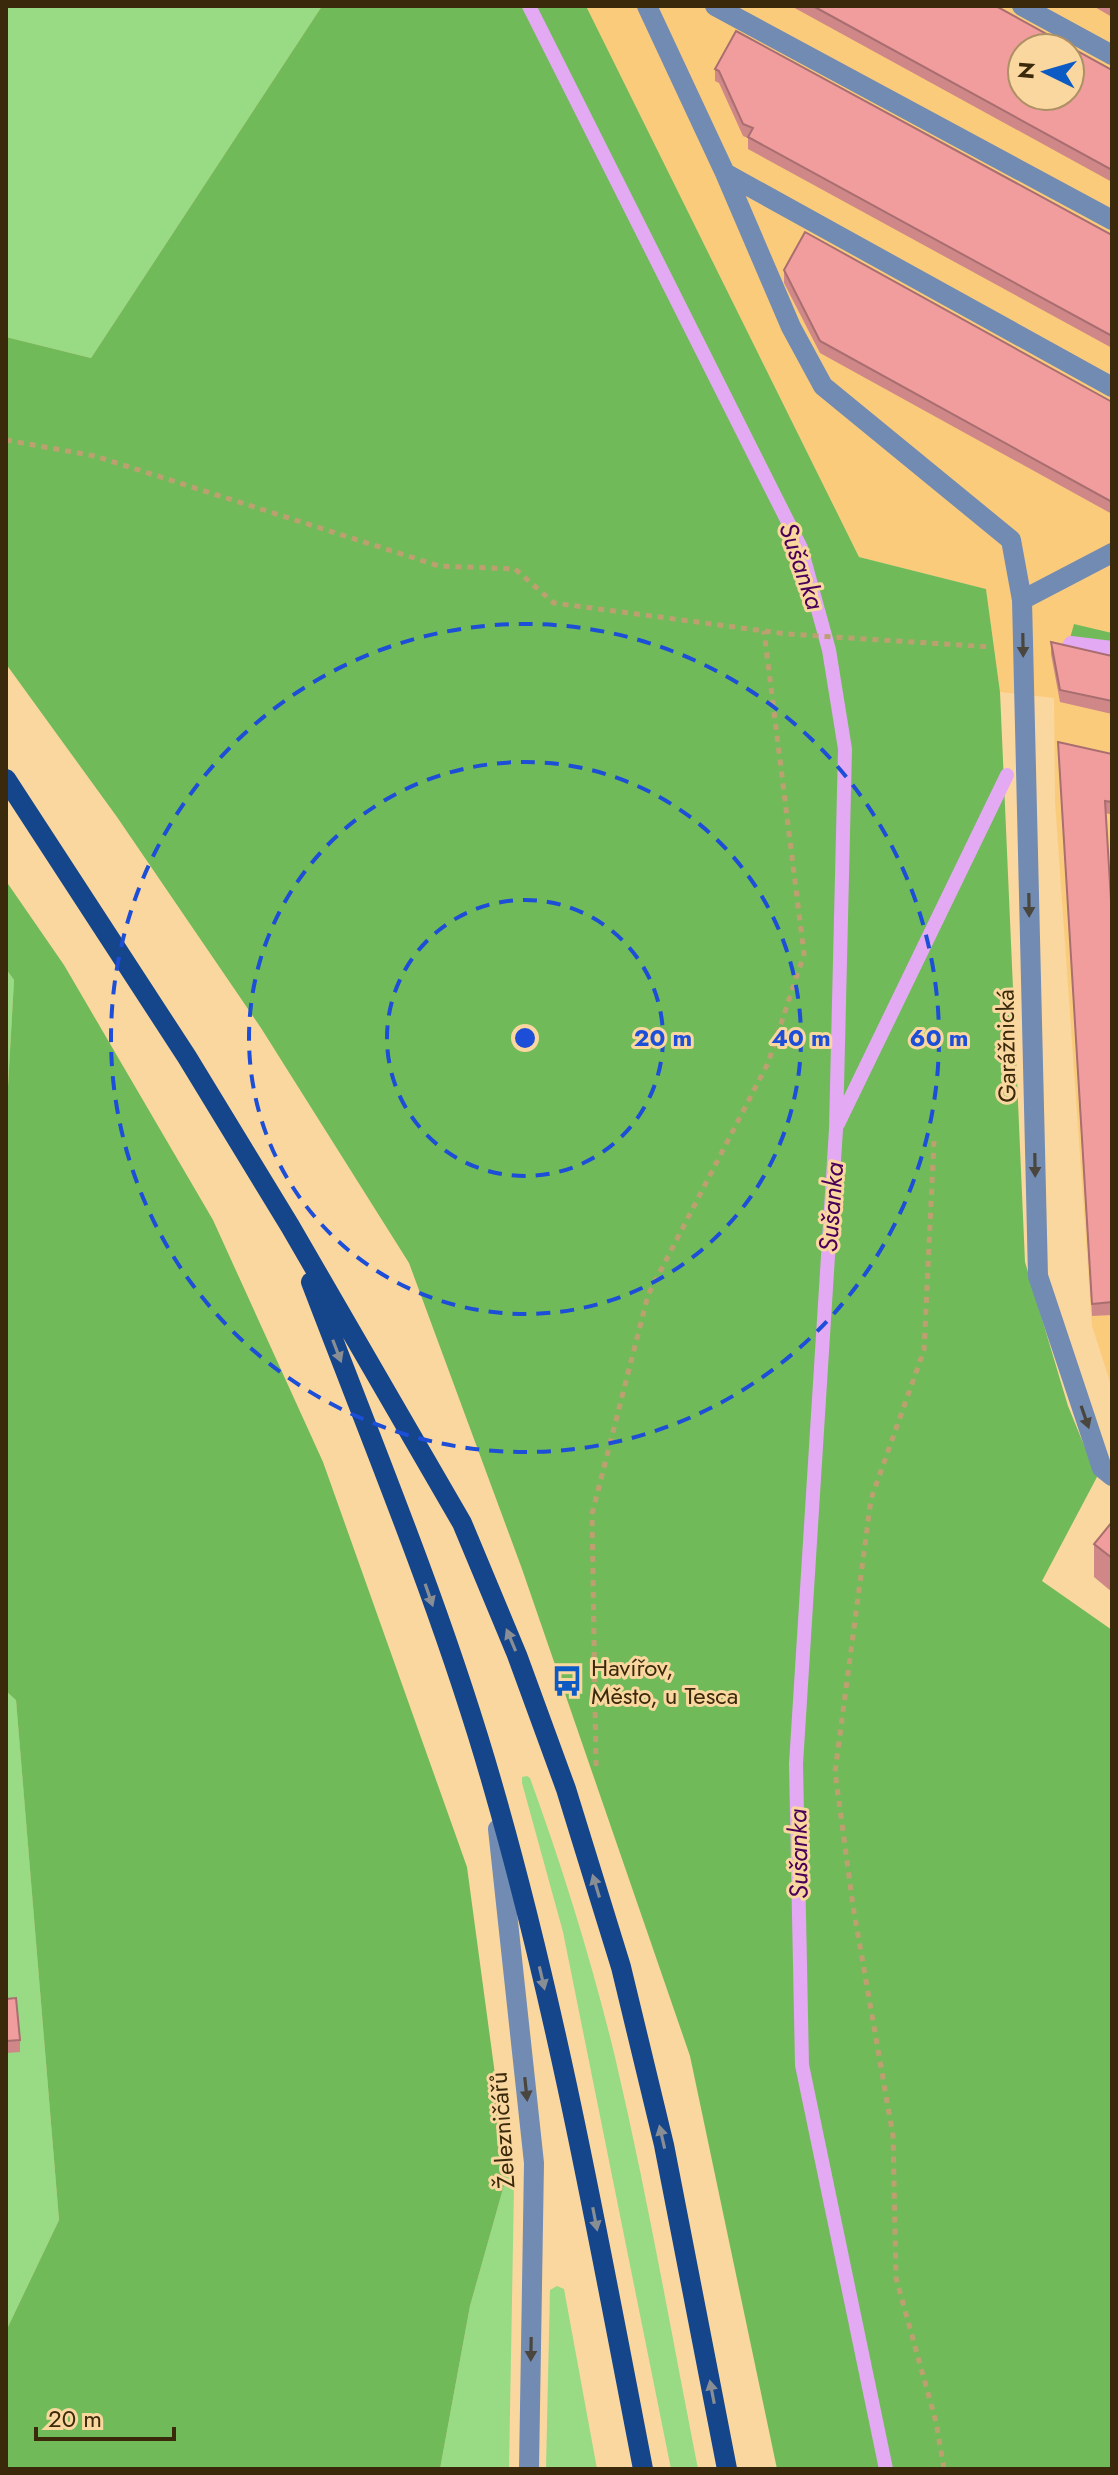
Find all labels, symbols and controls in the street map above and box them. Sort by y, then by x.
north arrow [1006,32,1086,112]
text: N [1009,60,1043,80]
water label: Sušanka [769,517,835,615]
one-way arrow [1016,633,1029,658]
one-way arrow [1023,893,1035,918]
street label: Garážnická [988,989,1024,1103]
text: 20 m [634,1020,692,1055]
text: 40 m [771,1020,831,1055]
text: 60 m [910,1020,968,1055]
centre of rings [511,1024,539,1052]
one-way arrow [1029,1153,1042,1178]
water label: Sušanka [809,1160,853,1253]
one-way arrow [331,1339,344,1363]
one-way arrow [1080,1406,1092,1430]
one-way arrow [423,1583,435,1607]
one-way arrow [504,1628,517,1652]
place label: Havířov, Město, u Tesca [591,1650,738,1713]
bus stop icon: Havířov, Město, u Tesca [550,1664,584,1698]
water label: Sušanka [778,1808,818,1899]
one-way arrow [589,1874,602,1898]
one-way arrow [536,1966,549,1991]
street label: Železničářů [480,2071,524,2189]
one-way arrow [520,2077,533,2102]
one-way arrow [655,2125,667,2150]
one-way arrow [589,2207,601,2232]
one-way arrow [525,2337,537,2362]
one-way arrow [705,2380,718,2405]
scale bar [36,2391,174,2441]
text: 20 m [48,2401,102,2436]

